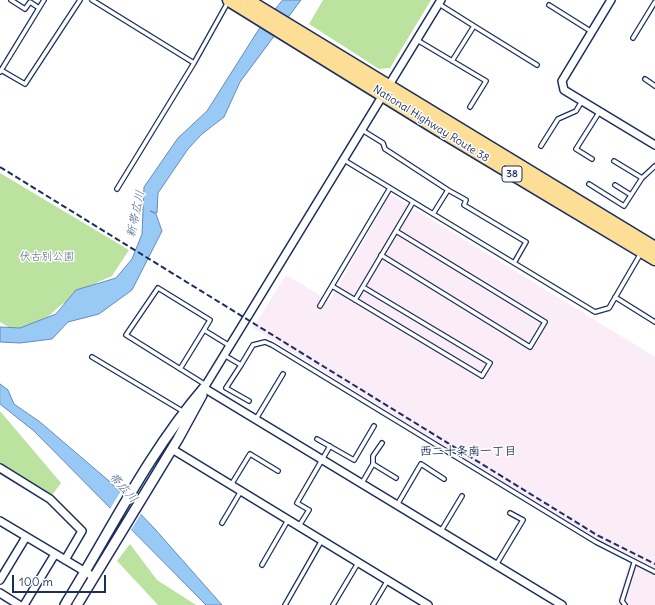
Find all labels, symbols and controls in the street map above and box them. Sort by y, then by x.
street label: National Highway Route 38 [370,83,492,165]
road number: 38 [502,166,522,182]
water label: 新帯広川 [124,189,148,239]
park label: 伏古別公園 [20,250,74,264]
district label: 西二十条南一丁目 [420,445,516,459]
water label: 帯広川 [106,470,140,506]
scale bar [14,567,108,593]
text: 100 m [19,574,53,589]

